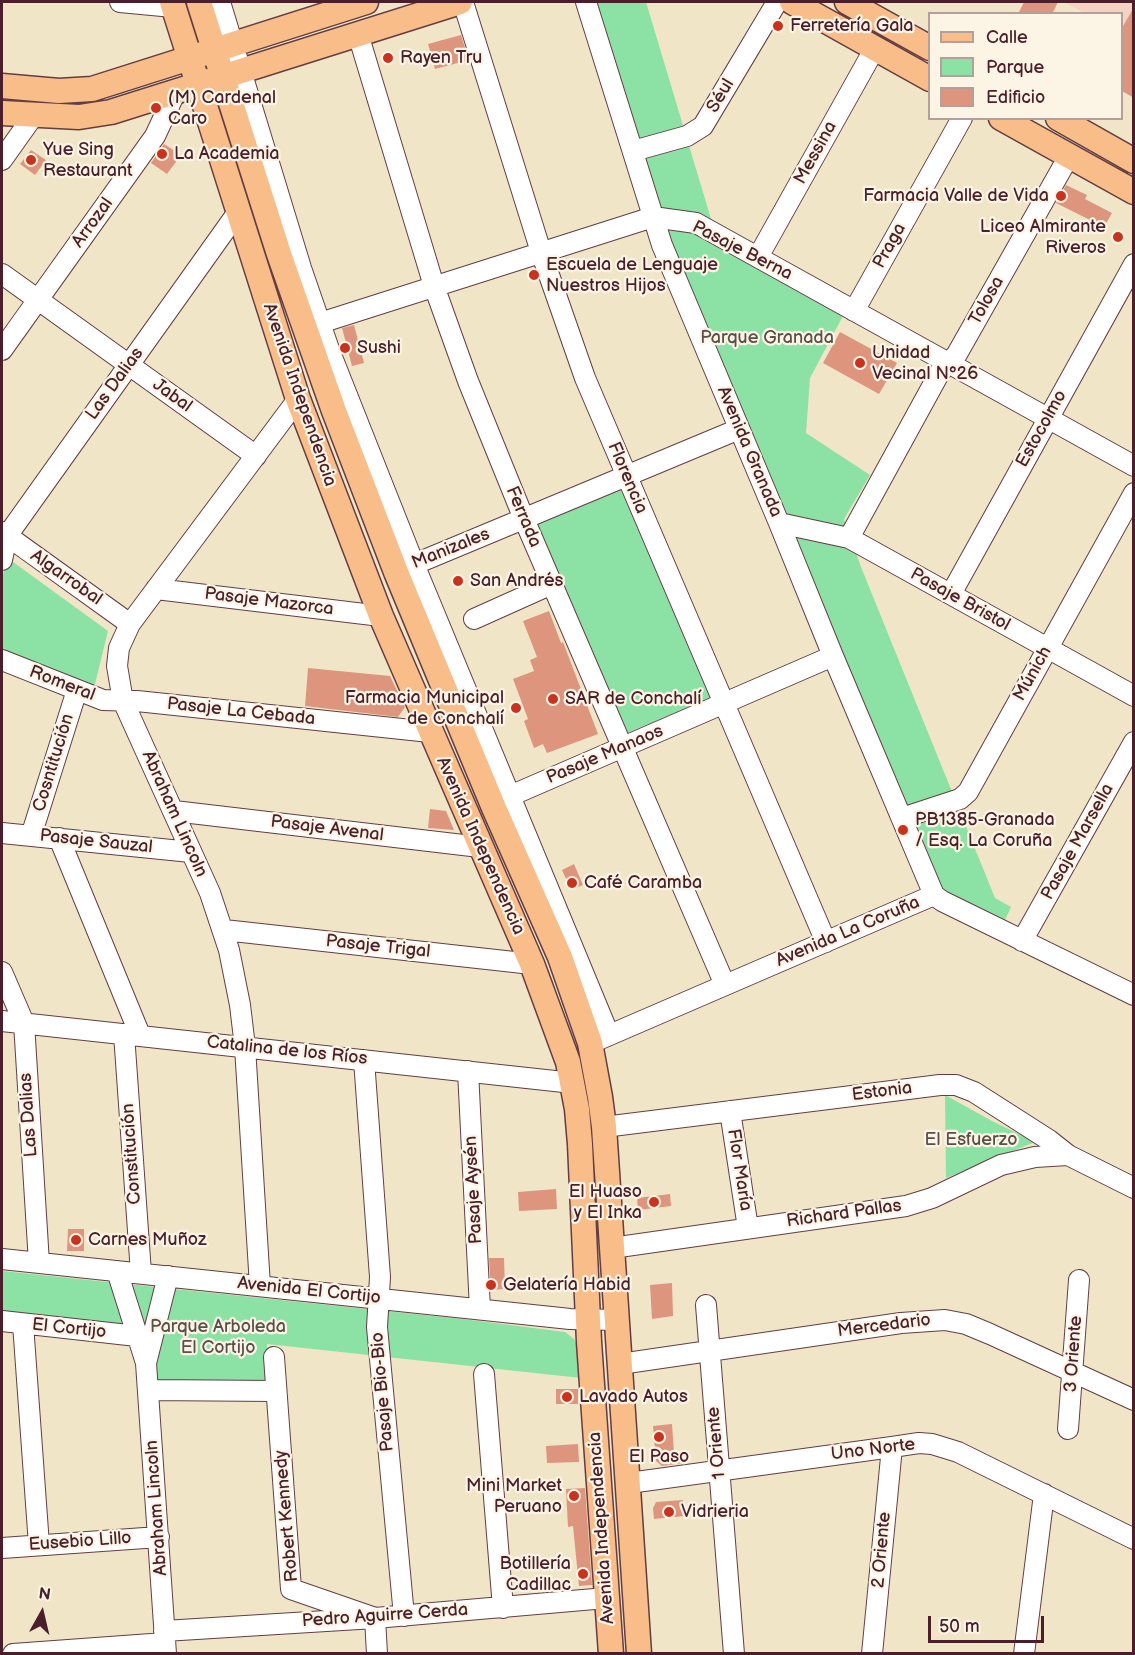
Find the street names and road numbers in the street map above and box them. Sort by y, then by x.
street label: Séul [703,75,739,117]
street label: Messina [790,118,842,188]
street label: Arrozal [68,194,118,252]
street label: Pasaje Berna [688,217,796,285]
street label: Praga [869,220,911,272]
street label: Tolosa [965,273,1009,329]
street label: Avenida Independencia [257,300,341,490]
street label: Las Dalias [82,344,148,424]
street label: Jabal [148,374,196,418]
street label: Avenida Granada [712,383,786,521]
street label: Estocolmo [1012,387,1072,471]
street label: Florencia [602,439,652,517]
street label: Ferrada [501,483,545,551]
street label: Manizales [409,524,493,574]
street label: Algarrobal [26,545,106,611]
street label: Pasaje Bristol [906,564,1014,636]
street label: Pasaje Mazorca [203,583,335,621]
street label: Múnich [1009,643,1057,705]
street label: Romeral [26,662,98,706]
street label: Pasaje La Cebada [166,693,316,731]
street label: Cosntitución [29,711,79,815]
street label: Pasaje Manaos [543,721,667,789]
street label: Abraham Lincoln [136,747,212,881]
street label: Avenida Independencia [431,754,529,938]
street label: Pasaje Marsella [1037,780,1119,904]
street label: Pasaje Avenal [269,811,385,847]
street label: Pasaje Sauzal [38,825,154,859]
street label: Avenida La Coruña [773,892,923,972]
street label: Pasaje Trigal [325,931,431,963]
street label: Catalina de los Ríos [206,1032,368,1070]
street label: Las Dalias [15,1072,43,1158]
street label: Estonia [851,1078,913,1106]
street label: Constitución [118,1103,146,1205]
street label: Flor María [722,1127,756,1213]
street label: Pasaje Aysén [460,1135,488,1245]
street label: Richard Pallas [785,1195,903,1233]
street label: Avenida El Cortijo [236,1273,382,1309]
street label: Mercedario [836,1310,932,1342]
street label: El Cortijo [31,1314,107,1344]
street label: 3 Oriente [1061,1315,1087,1393]
street label: Pasaje Bio-Bio [367,1331,399,1453]
street label: 1 Oriente [703,1406,731,1480]
street label: Avenida Independencia [585,1431,619,1625]
street label: Uno Norte [830,1434,916,1466]
street label: Abraham Lincoln [141,1439,173,1577]
street label: Robert Kennedy [270,1449,304,1583]
street label: 2 Oriente [868,1511,896,1589]
street label: Eusebio Lillo [28,1528,132,1556]
street label: Pedro Aguirre Cerda [301,1599,469,1633]

